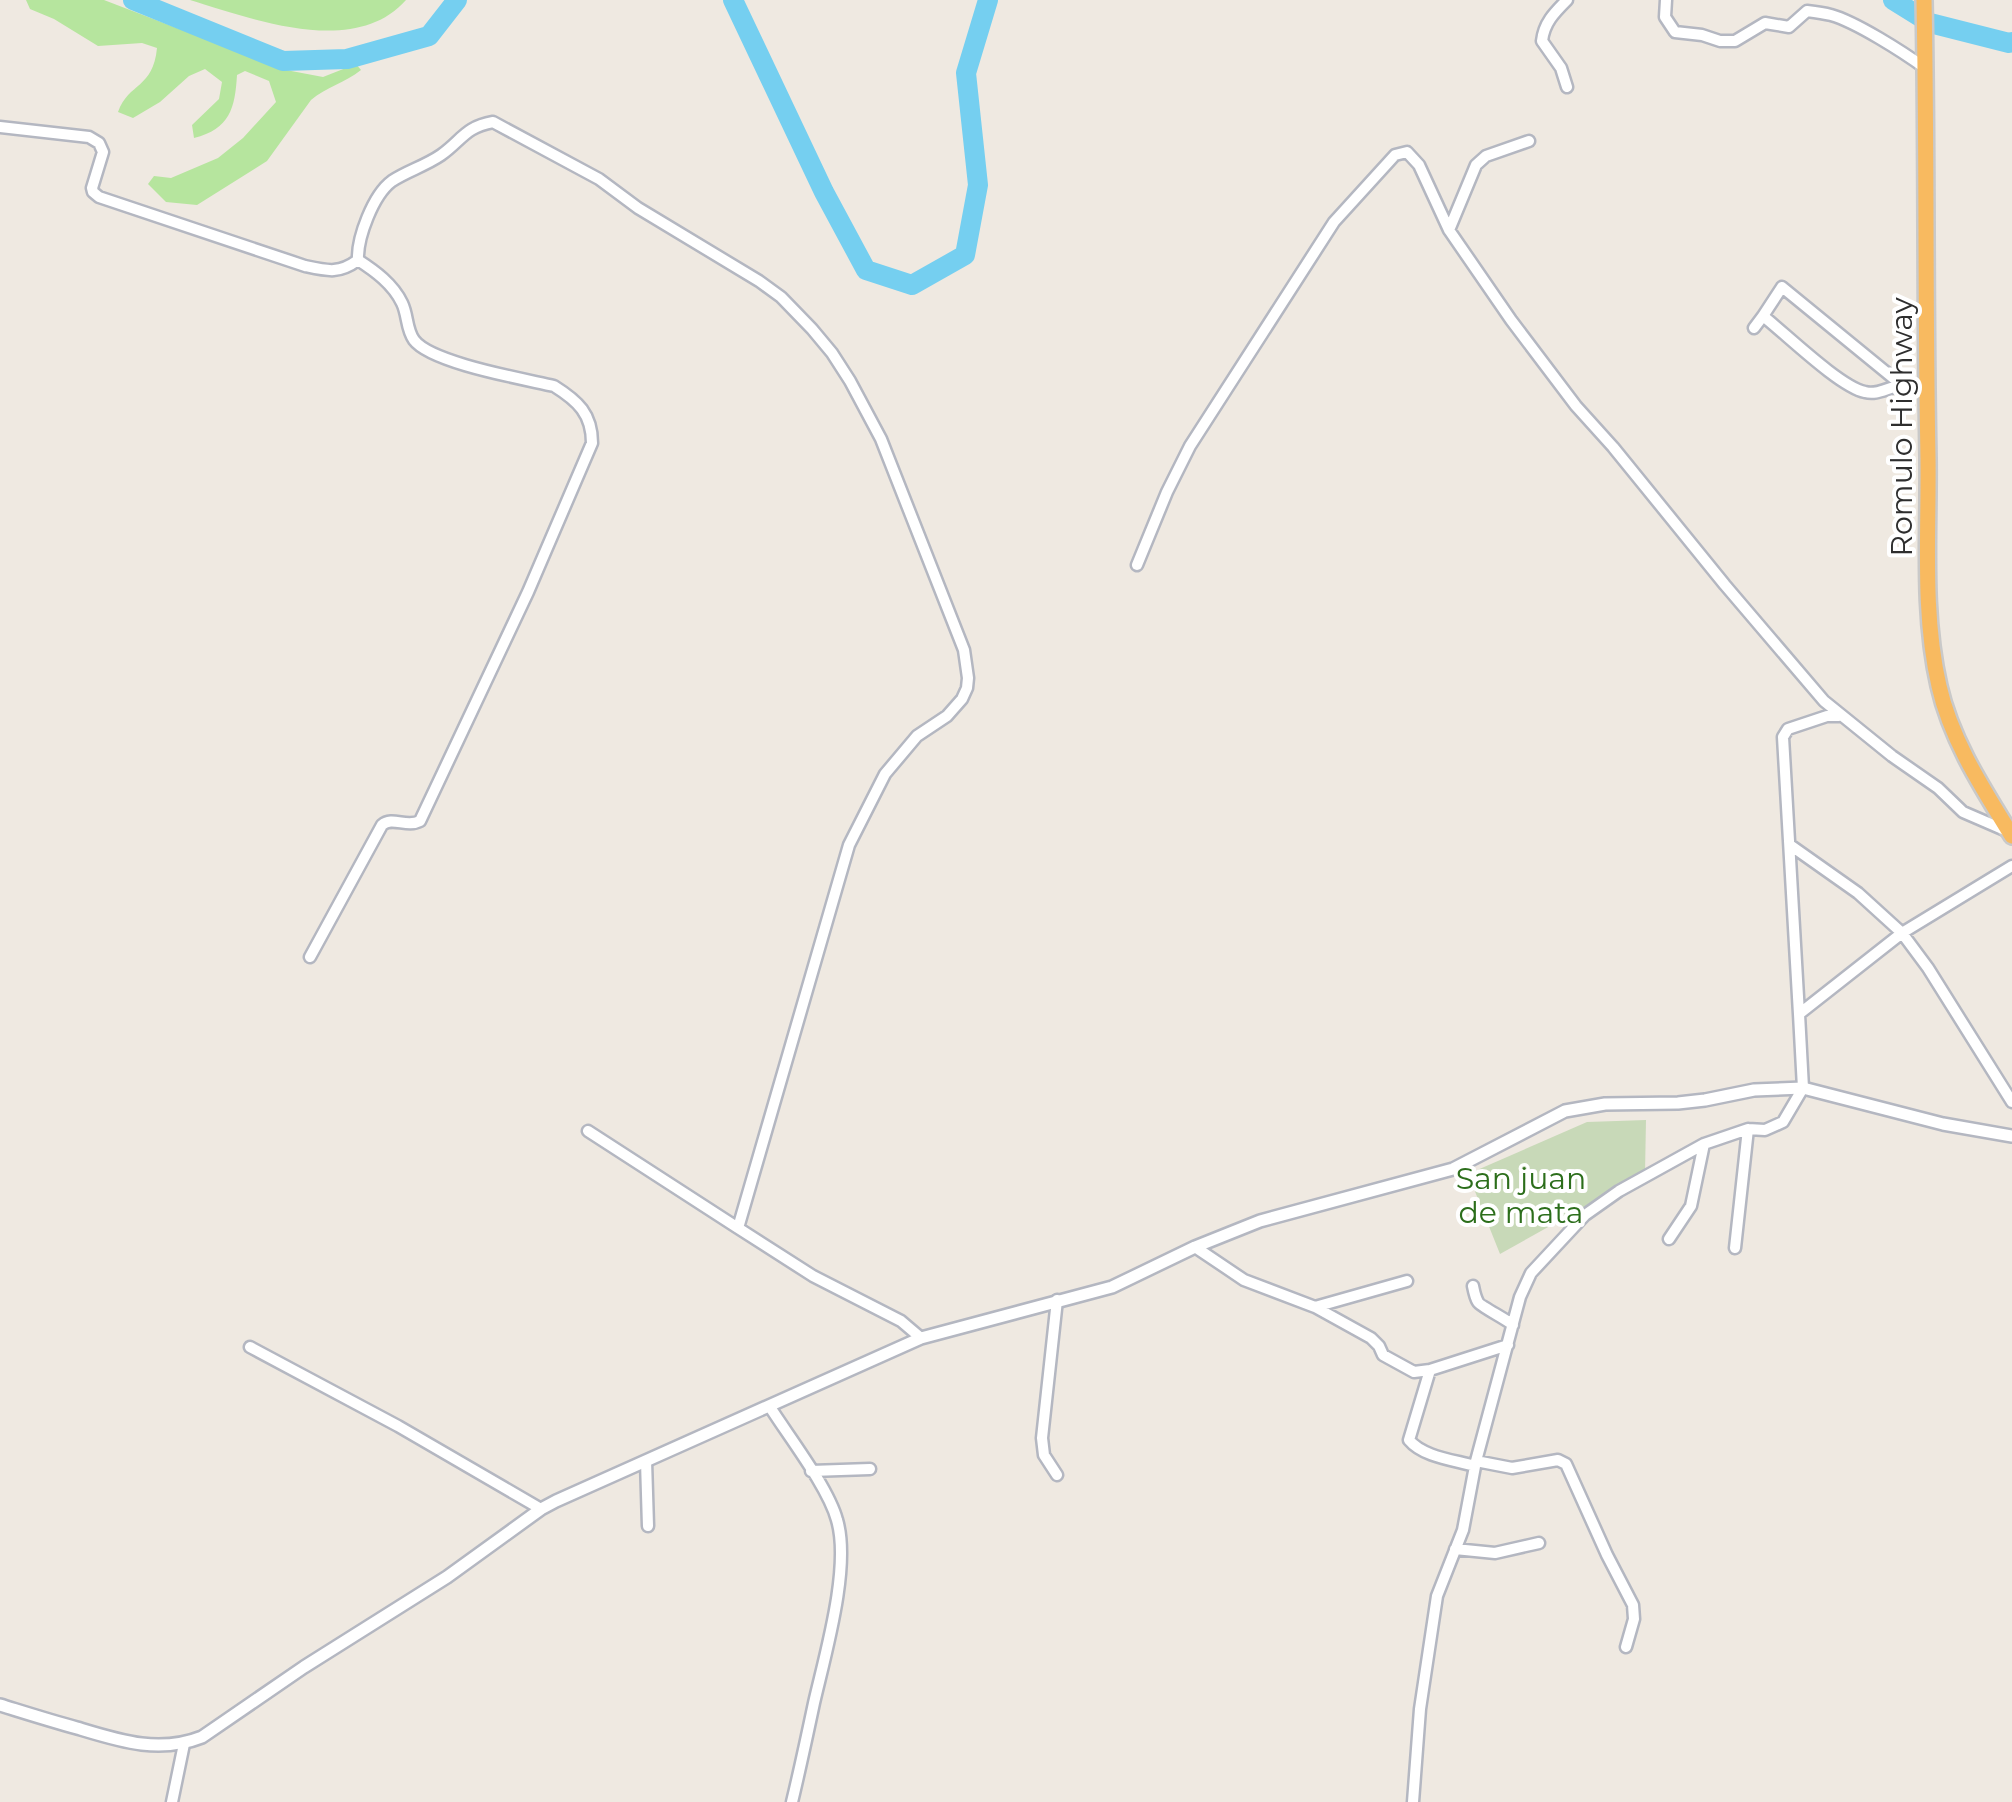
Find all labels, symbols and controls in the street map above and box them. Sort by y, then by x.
street label: Romulo Highway [1883,297,1920,557]
park label: San juan de mata [1456,1160,1586,1231]

